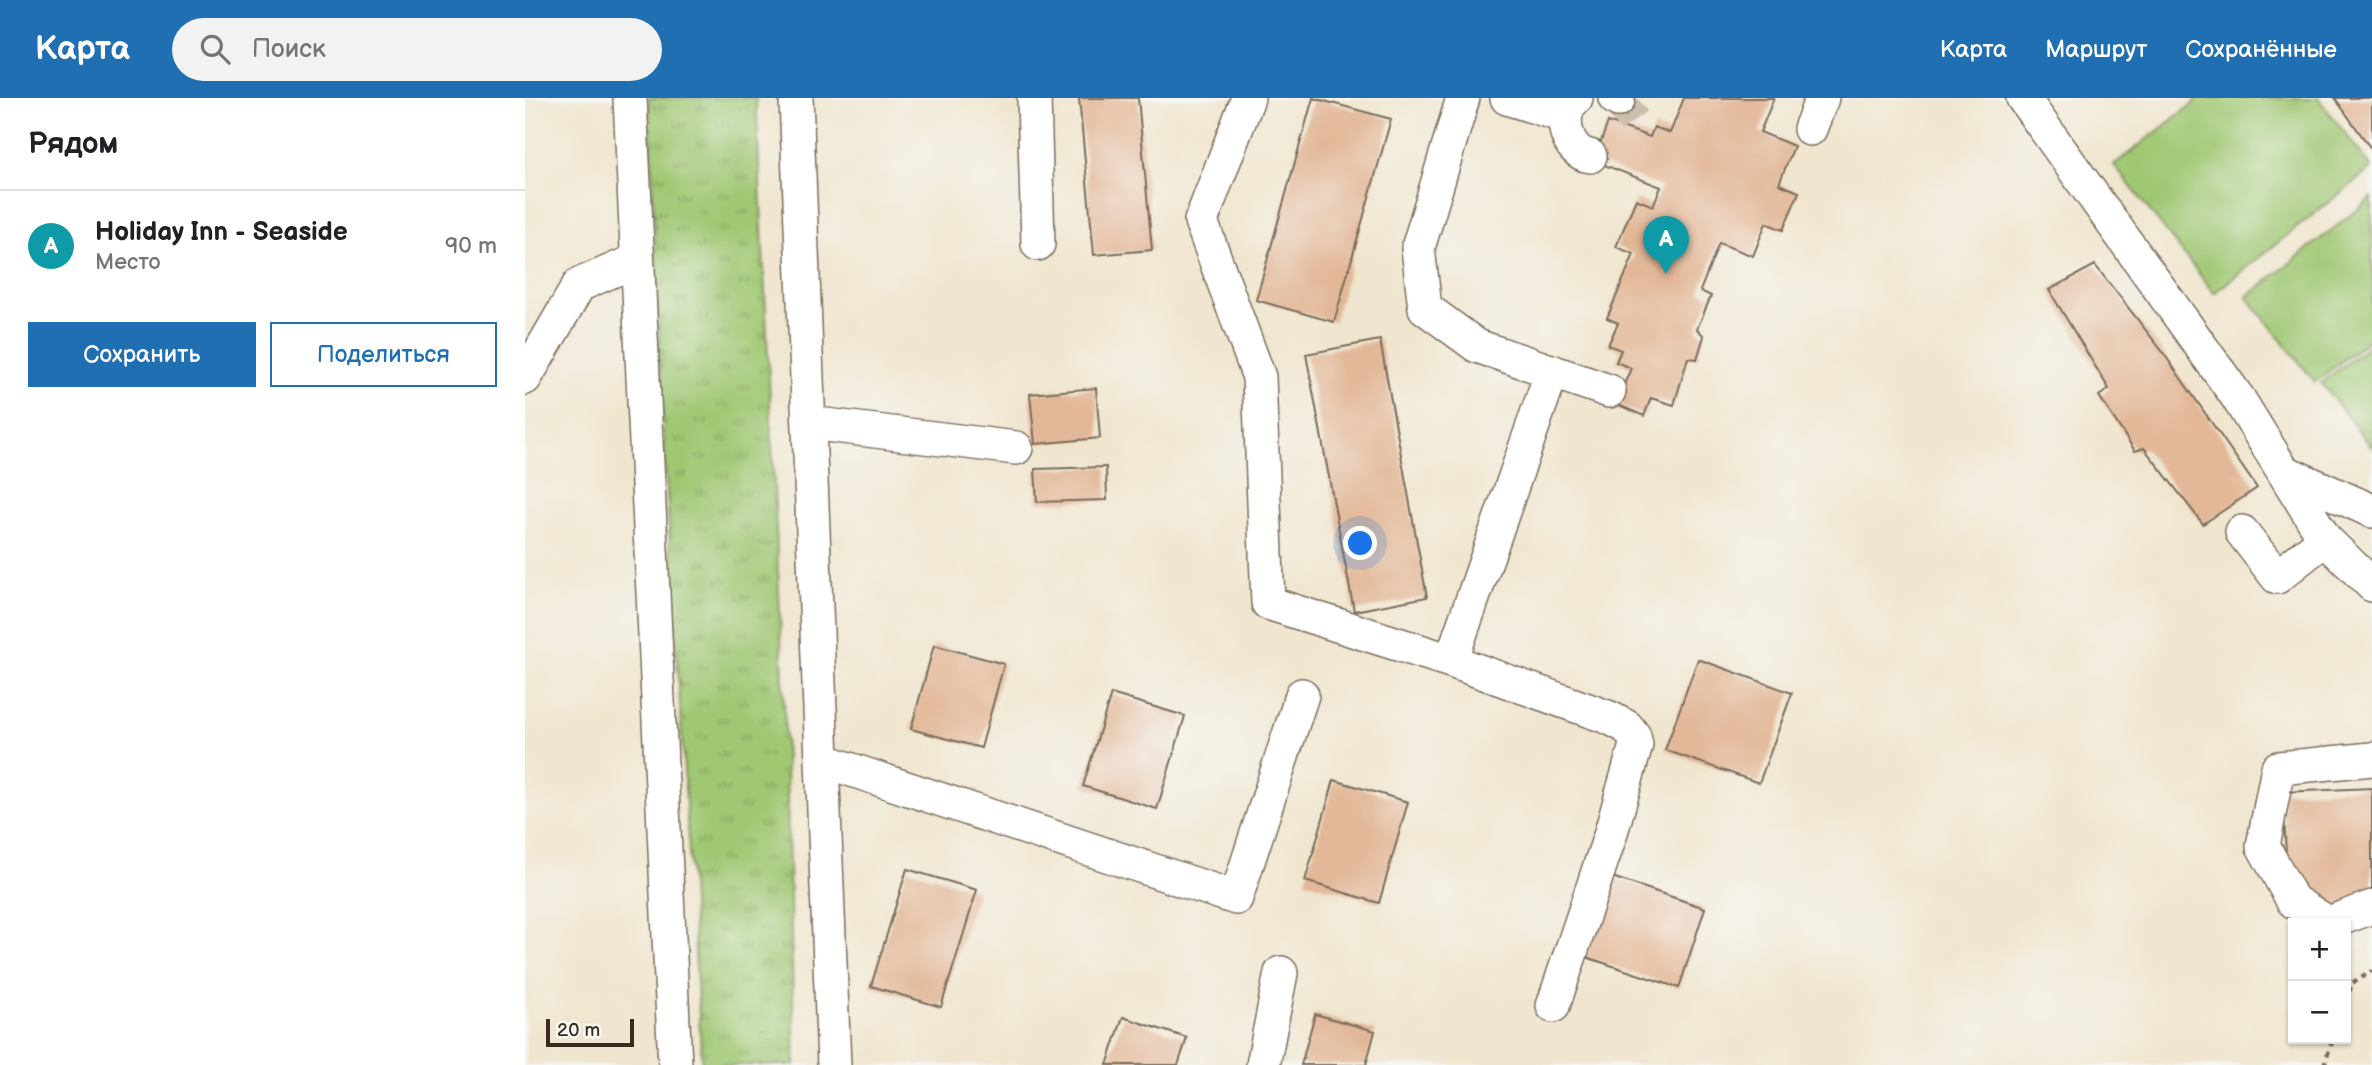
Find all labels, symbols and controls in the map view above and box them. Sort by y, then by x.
search box [172,18,662,81]
text: Карта [35,29,130,69]
icon: search [196,30,234,68]
text: Поиск [252,34,326,65]
text: Карта [1940,35,2007,64]
text: Маршрут [2045,35,2147,64]
text: Сохранённые [2185,35,2337,64]
text: Рядом [28,126,118,162]
pin: A [1643,216,1689,274]
text: Holiday Inn - Seaside [95,217,348,248]
text: A [44,232,58,260]
text: 90 m [445,232,497,260]
text: Место [95,248,161,276]
button: Сохранить [28,322,256,387]
button: Поделиться [270,322,497,387]
your location [1343,526,1377,560]
map controls [2288,918,2351,1044]
button: + [2288,918,2351,981]
button: − [2288,981,2351,1044]
scale bar [546,1016,633,1048]
text: 20 m [557,1019,600,1042]

